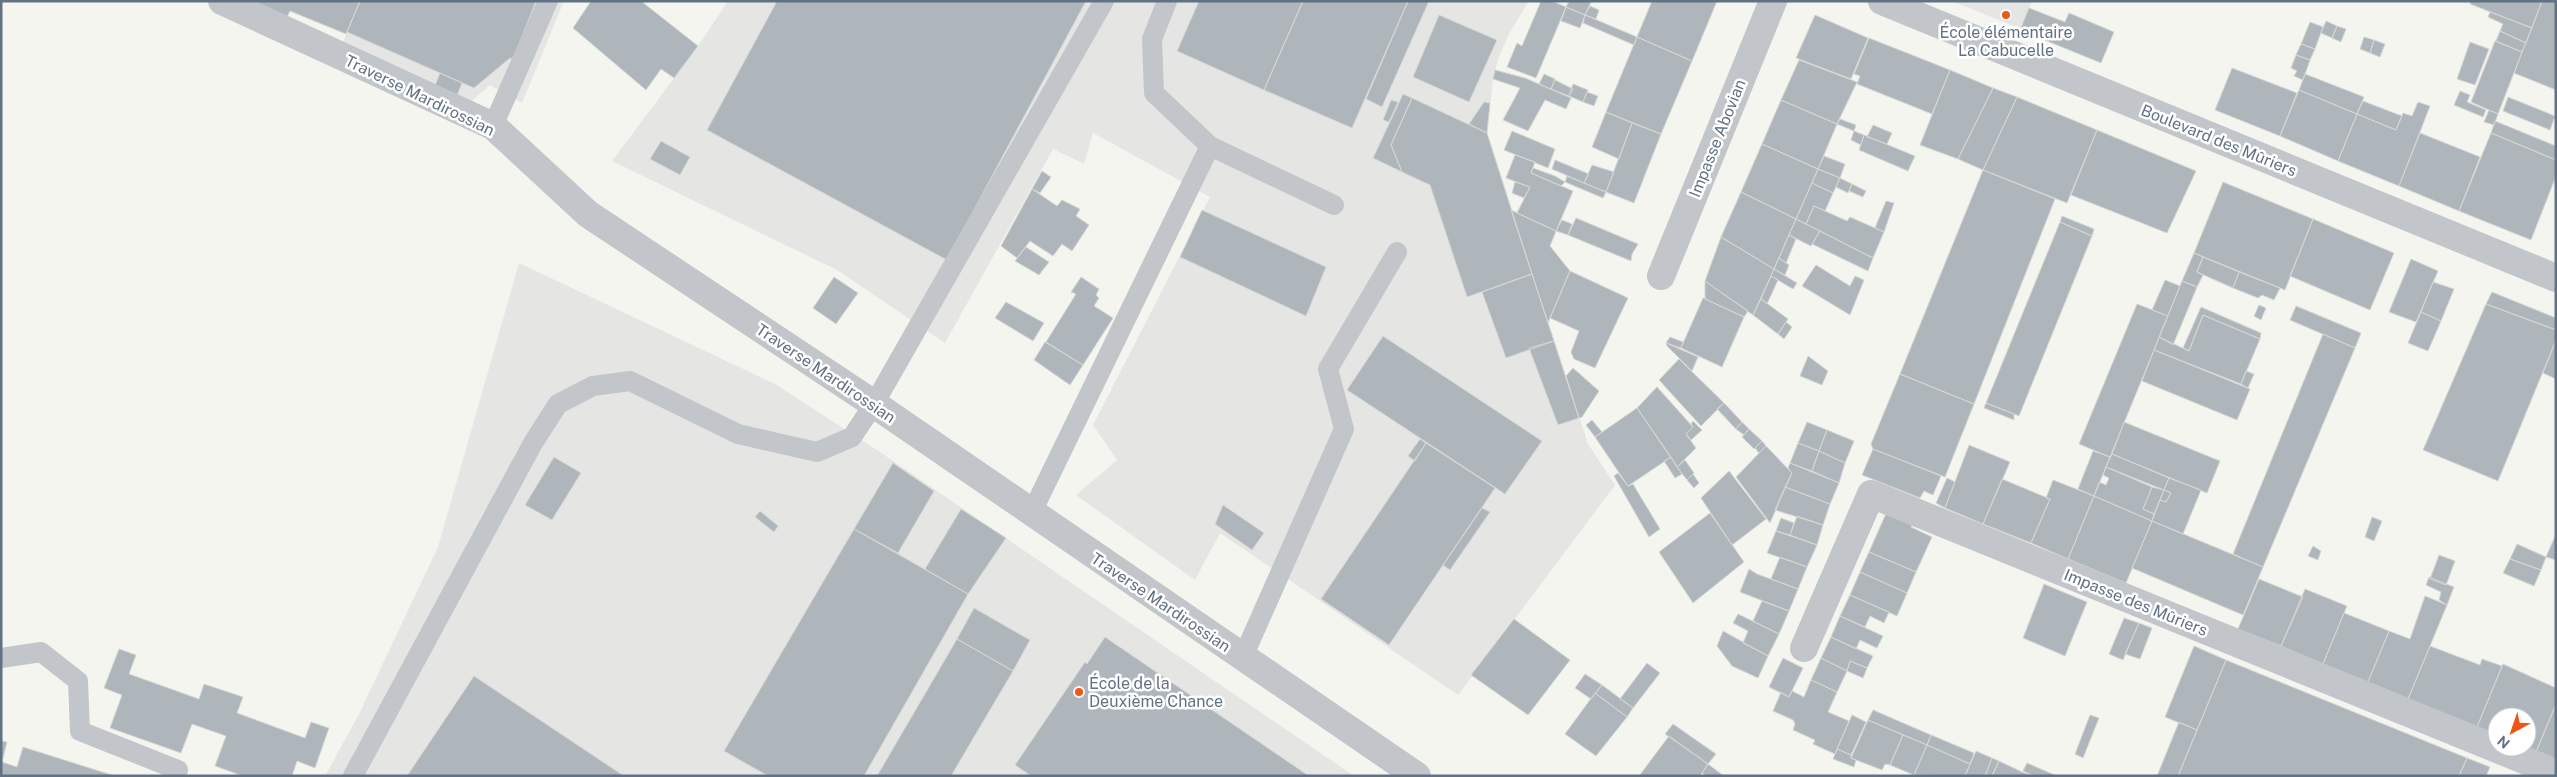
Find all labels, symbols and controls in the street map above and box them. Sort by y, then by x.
marker: École élémentaire La Cabucelle [2000,9,2012,21]
place label: École élémentaire La Cabucelle [1939,22,2073,60]
street label: Traverse Mardirossian [342,51,498,140]
street label: Impasse Abovian [1685,76,1750,200]
street label: Boulevard des Mûriers [2138,101,2299,180]
street label: Traverse Mardirossian [753,320,899,427]
street label: Traverse Mardirossian [1088,549,1234,656]
street label: Impasse des Mûriers [2061,565,2210,640]
place label: École de la Deuxième Chance [1089,673,1223,711]
marker: École de la Deuxième Chance [1073,686,1085,698]
north arrow [2487,707,2537,757]
text: N [2494,732,2513,752]

